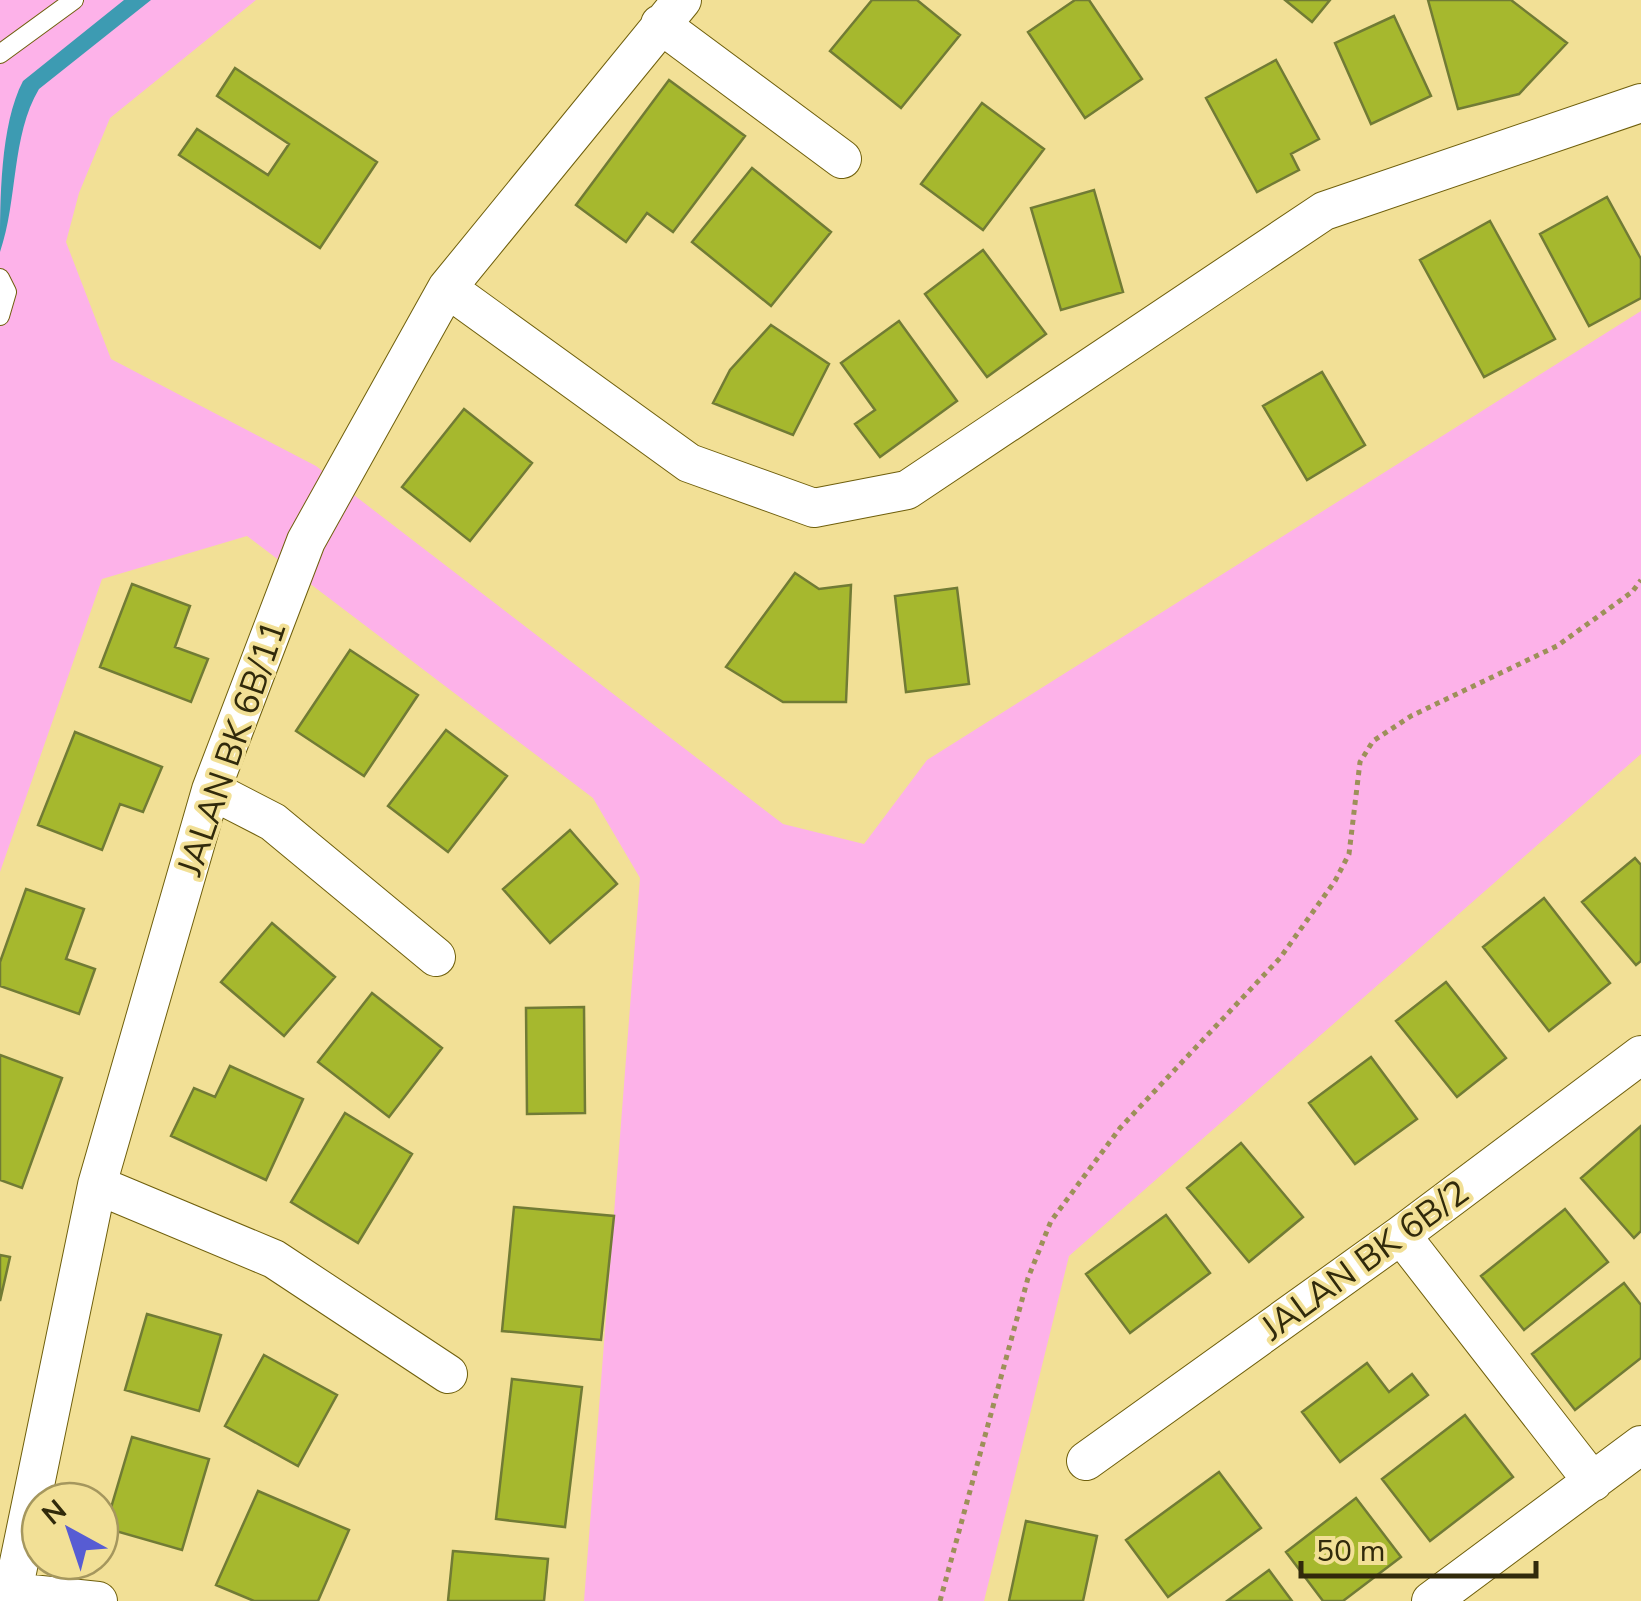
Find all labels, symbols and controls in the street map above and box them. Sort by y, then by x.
street label: JALAN BK 6B/11 [166,614,298,883]
street label: JALAN BK 6B/2 [1251,1169,1478,1352]
north arrow [20,1481,120,1581]
text: N [34,1491,75,1534]
scale bar [1301,1516,1536,1578]
text: 50 m [1316,1531,1385,1572]

